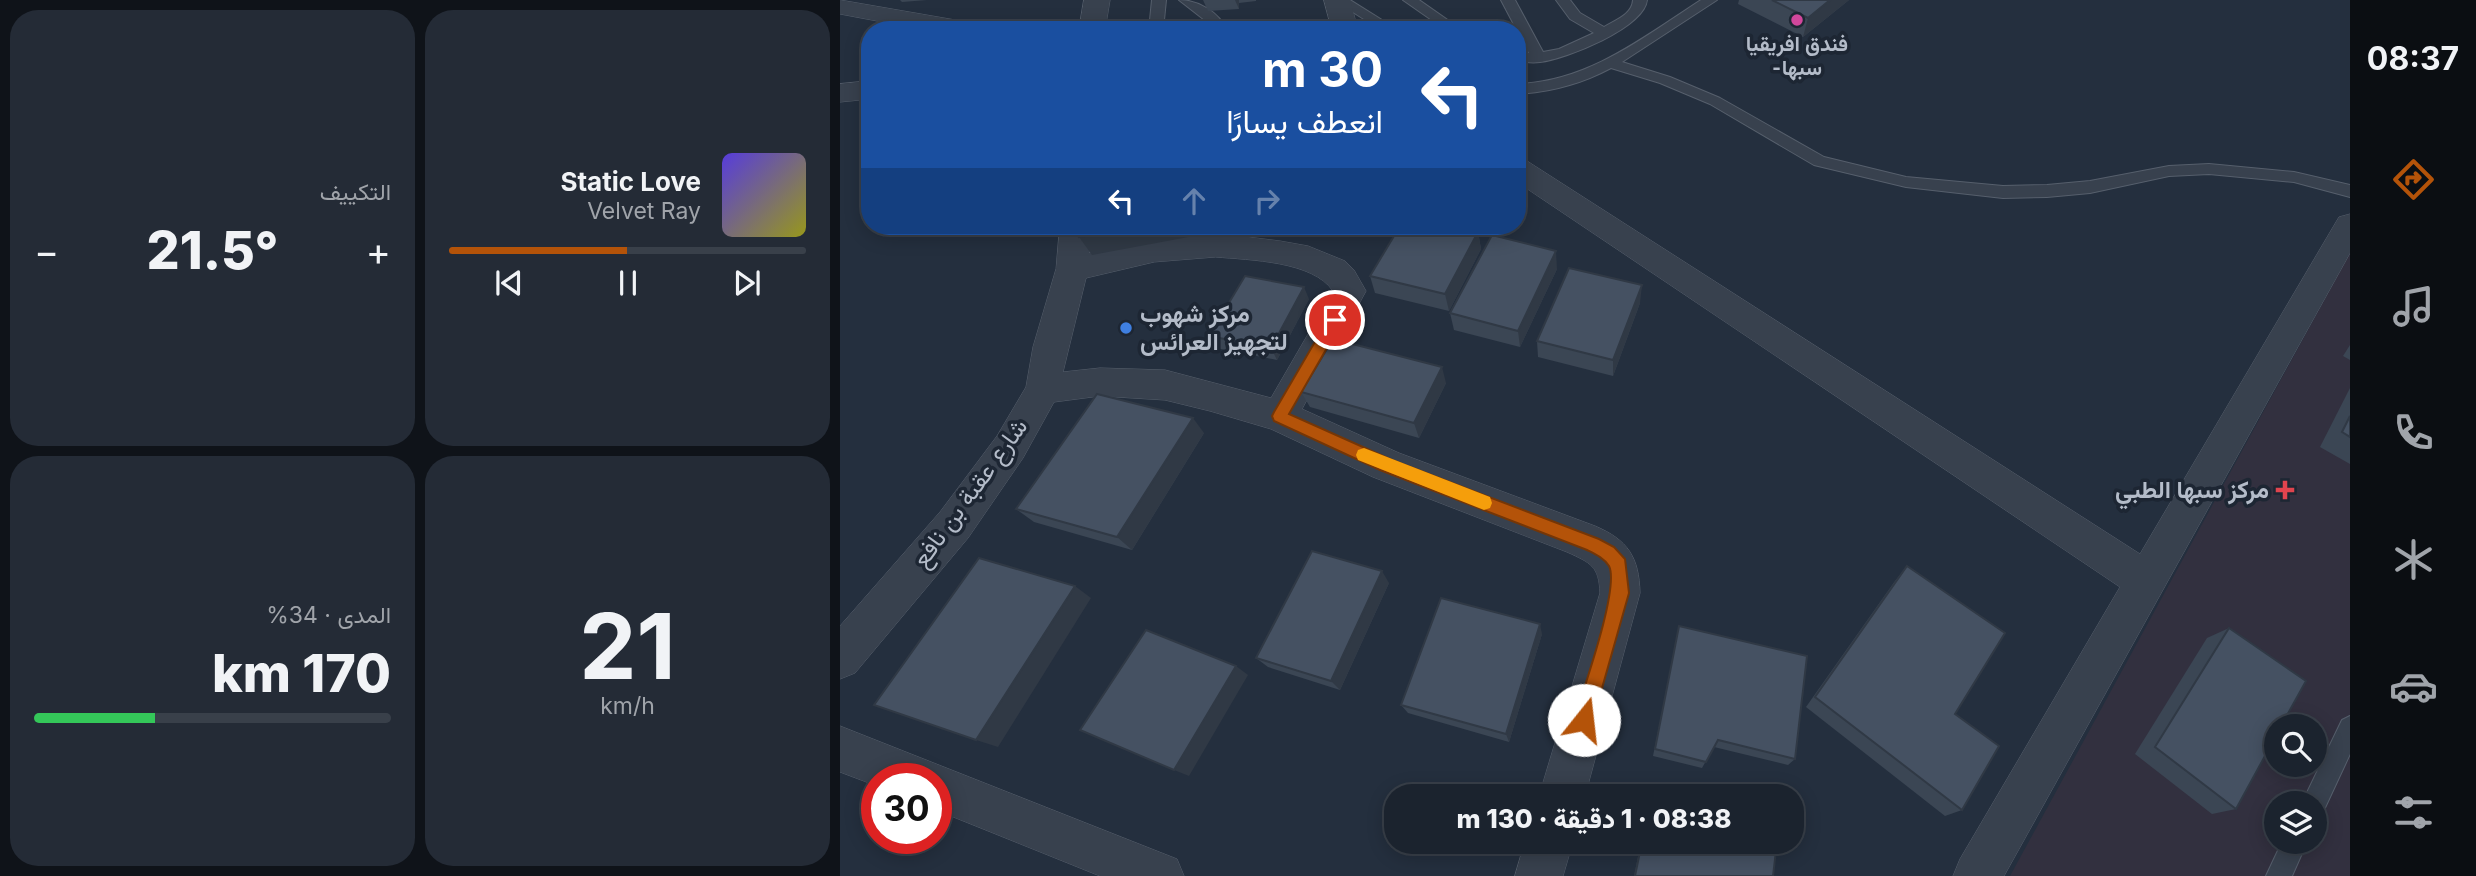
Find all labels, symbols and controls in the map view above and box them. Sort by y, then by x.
marker: فندق افريقيا -سبها [1789,12,1805,28]
place label: فندق افريقيا -سبها [1746,31,1848,81]
text: 08:37 [2367,39,2459,78]
text: 30 m [1262,40,1383,99]
icon: left [1407,49,1498,140]
text: انعطف يسارًا [1226,102,1383,141]
icon: directions [2389,155,2438,204]
text: Static Love [560,166,701,197]
text: التكييف [320,178,391,206]
icon: left [1102,182,1140,220]
icon: ahead [1175,182,1213,220]
icon: right [1248,182,1286,220]
text: Velvet Ray [587,197,701,225]
text: 21.5° [147,219,278,282]
text: − [34,228,59,274]
text: + [366,228,391,274]
icon: previous [490,264,528,302]
icon: pause [609,264,647,302]
icon: next [728,264,766,302]
icon: music [2389,282,2438,331]
pin [1305,290,1365,350]
place label: مركز شهوب لتجهيز العرائس [1140,299,1288,357]
icon: arrive [1316,301,1354,339]
marker: مركز شهوب لتجهيز العرائس [1118,320,1134,336]
icon: phone [2389,408,2438,457]
street label: شارع عقبة بن نافع [906,413,1036,574]
place label: مركز سبها الطبي [2115,475,2269,510]
marker: مركز سبها الطبي [2275,480,2295,500]
icon: climate [2389,535,2438,584]
text: 21 [579,591,676,701]
text: المدى · 34% [266,601,391,629]
text: 170 km [212,642,391,705]
icon: car [2389,662,2438,711]
position arrow [1547,683,1621,757]
text: km/h [600,692,655,720]
map controls [2264,714,2327,854]
button: search [2264,714,2327,777]
speed limit sign: 30 [861,763,952,854]
icon: filters [2389,788,2438,837]
button: layers [2264,791,2327,854]
text: 08:38 · 1 دقيقة · 130 m [1457,803,1731,834]

